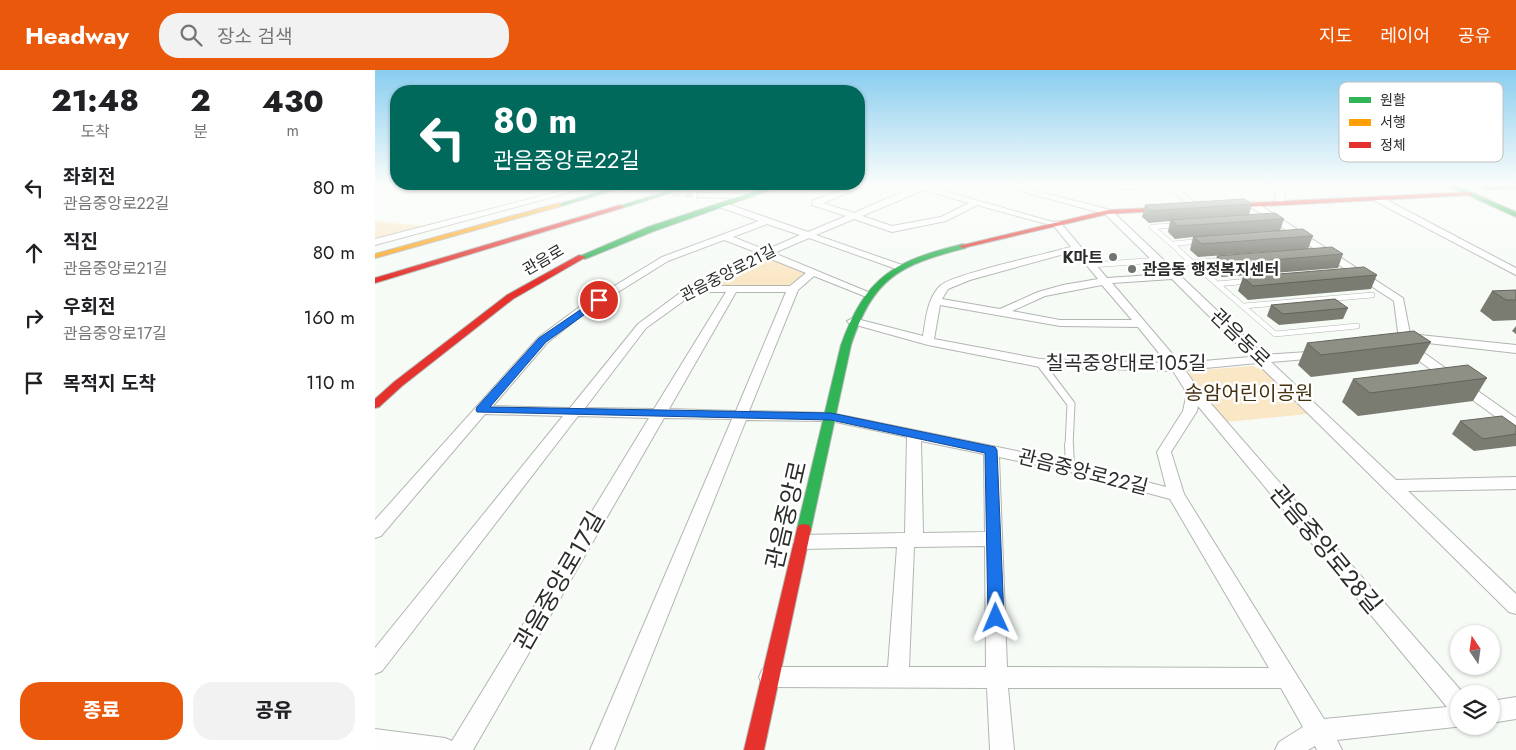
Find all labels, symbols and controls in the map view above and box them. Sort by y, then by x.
search box [159,13,509,58]
text: Headway [25,18,129,53]
icon: search [177,21,205,49]
text: 장소 검색 [217,23,293,50]
text: 지도 [1319,23,1352,49]
text: 레이어 [1380,23,1430,49]
text: 공유 [1458,23,1491,49]
text: 21:48 [51,79,139,122]
text: 2 [190,79,211,122]
text: 430 [262,80,324,123]
legend [1339,82,1503,162]
text: 원활 [1380,90,1406,110]
text: 80 m [493,96,577,146]
icon: left [410,105,475,170]
text: 서행 [1380,112,1406,132]
text: m [287,119,299,142]
text: 도착 [80,120,110,143]
text: 분 [193,120,208,143]
text: 정체 [1380,135,1406,155]
text: 관음중앙로22길 [493,144,639,176]
text: 좌회전 [63,163,115,190]
icon: left [20,174,48,202]
text: 80 m [313,174,355,201]
text: 관음중앙로22길 [63,192,170,215]
text: 직진 [63,228,98,255]
icon: ahead [20,239,48,267]
text: 80 m [313,239,355,266]
street label: 관음로 [518,239,568,281]
street label: 관음중앙로21길 [676,239,780,307]
place label: K마트 [1062,246,1103,269]
marker: K마트 [1107,251,1119,263]
text: 관음중앙로21길 [63,257,168,280]
place label: 관음동 행정복지센터 [1142,258,1279,281]
marker: 관음동 행정복지센터 [1126,263,1138,275]
pin [578,279,620,321]
icon: arrive [585,286,613,314]
text: 우회전 [63,293,115,320]
street label: 관음동로 [1203,302,1277,374]
icon: right [20,304,48,332]
text: 160 m [304,304,355,331]
text: 관음중앙로17길 [63,322,167,345]
street label: 칠곡중앙대로105길 [1045,349,1207,378]
icon: arrive [20,369,48,397]
text: 110 m [306,369,355,396]
text: 목적지 도착 [63,370,156,397]
park label: 송암어린이공원 [1185,379,1313,408]
street label: 관음중앙로22길 [1015,442,1151,502]
street label: 관음중앙로 [757,457,815,573]
street label: 관음중앙로28길 [1261,477,1391,621]
street label: 관음중앙로17길 [505,505,613,657]
position arrow [969,591,1021,643]
north arrow [1450,625,1500,675]
map controls [1450,625,1500,735]
button: 종료 [20,682,183,740]
button: 공유 [193,682,355,740]
button: layers [1450,685,1500,735]

